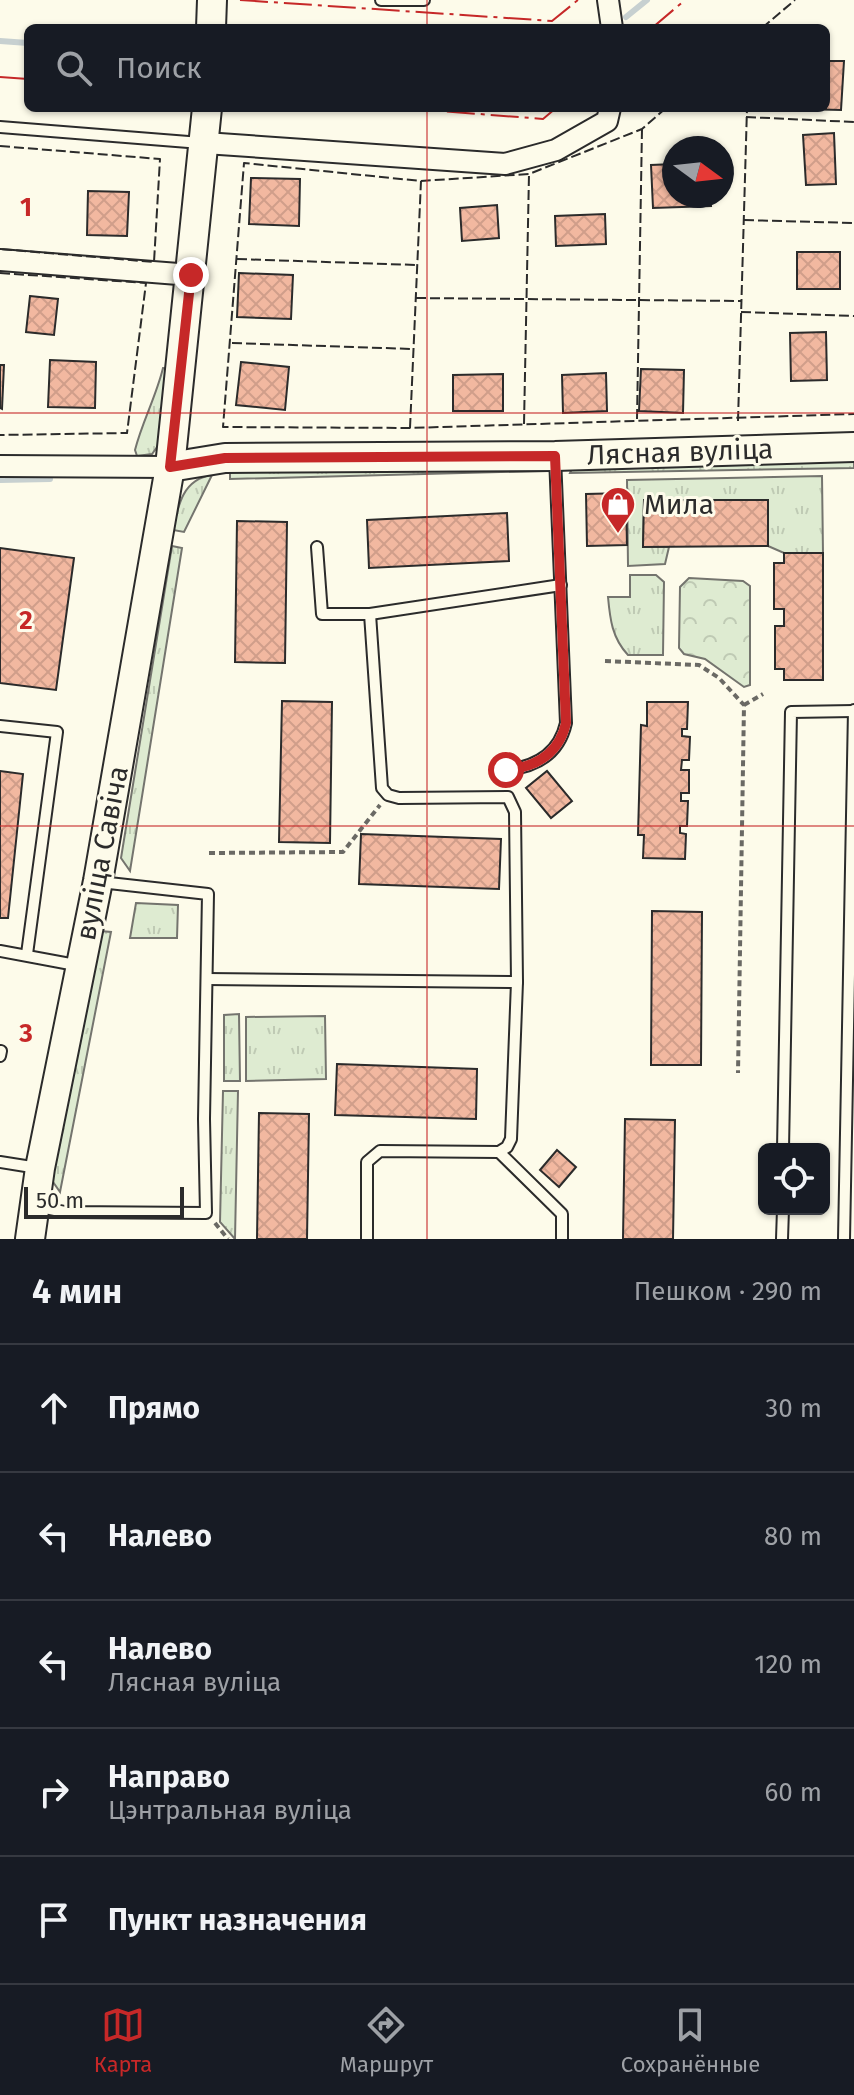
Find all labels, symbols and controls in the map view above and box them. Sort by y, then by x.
search box [24,24,830,112]
icon: search [52,46,96,90]
text: Поиск [116,50,202,86]
north arrow [662,136,734,208]
text: 1 [20,192,32,223]
route end [173,257,209,293]
street label: Лясная вуліца [586,432,774,472]
shop icon: Мила [599,485,637,535]
place label: Мила [644,488,714,521]
text: 2 [19,605,33,636]
route start [488,752,524,788]
street label: вуліца Савіча [69,763,135,943]
text: 3 [18,1018,33,1049]
map controls [758,1143,830,1215]
button: locate [758,1143,830,1215]
scale bar [24,1183,184,1219]
text: 50 m [36,1187,84,1214]
text: 4 мин [32,1271,122,1312]
text: Пешком · 290 m [634,1276,822,1307]
icon: ahead [32,1386,76,1430]
text: Прямо [108,1390,200,1426]
text: 30 m [765,1393,822,1424]
icon: left [32,1514,76,1558]
text: Налево [108,1518,212,1554]
text: 80 m [764,1521,822,1552]
text: Налево [108,1631,212,1667]
icon: left [32,1642,76,1686]
text: 120 m [754,1649,822,1680]
text: Лясная вуліца [108,1667,281,1698]
text: Направо [108,1759,230,1795]
icon: right [32,1770,76,1814]
text: 60 m [764,1777,822,1808]
text: Цэнтральная вуліца [108,1795,352,1826]
icon: arrive [32,1898,76,1942]
text: Пункт назначения [108,1902,367,1938]
tab: Карта [94,2003,152,2078]
tab: Маршрут [340,2003,433,2078]
tab: Сохранённые [621,2003,760,2078]

